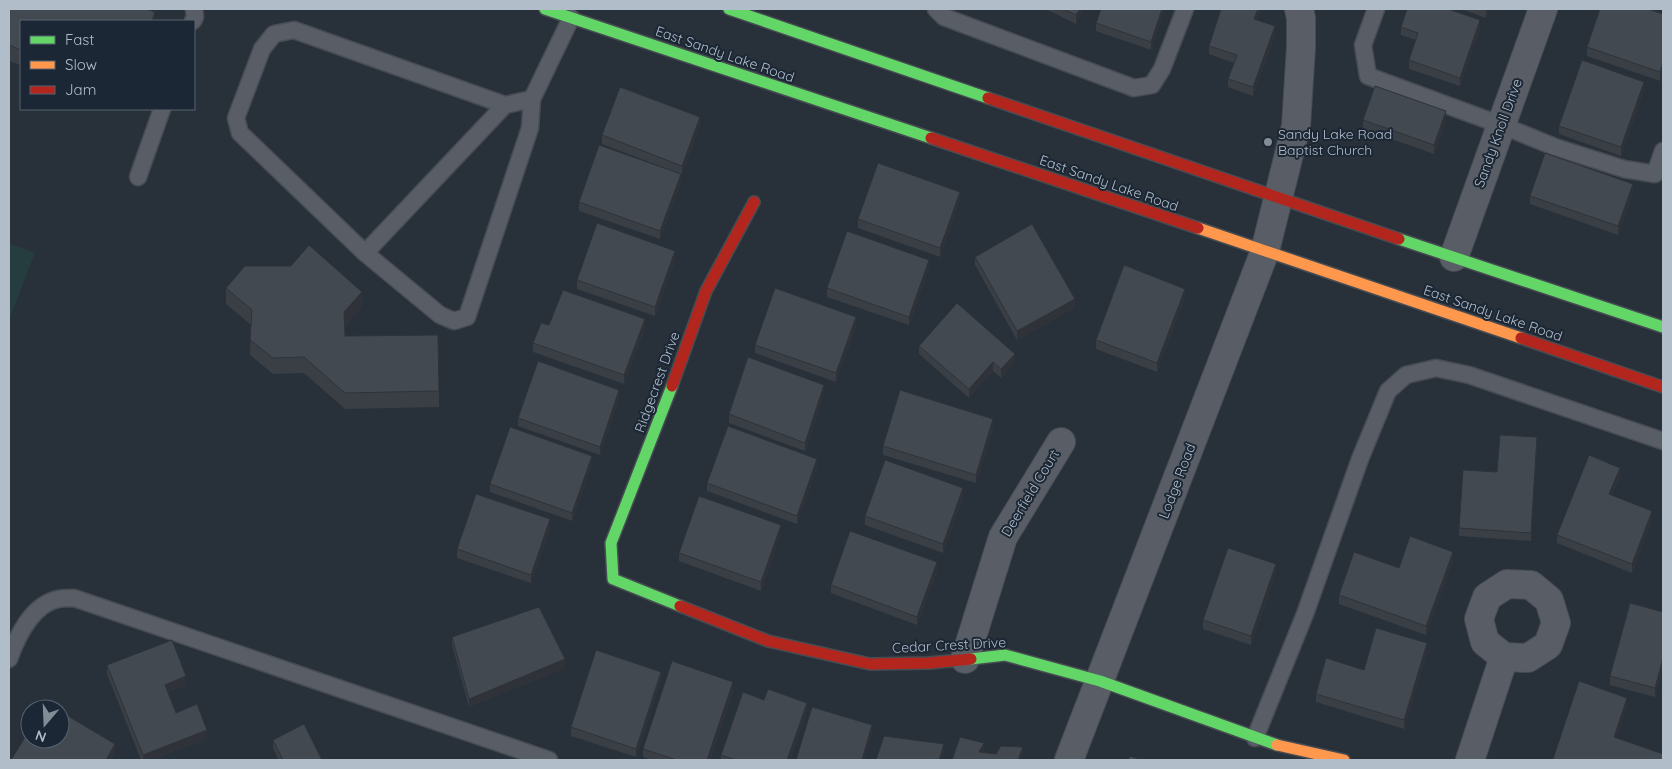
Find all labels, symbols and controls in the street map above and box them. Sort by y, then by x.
legend [20,20,195,110]
street label: East Sandy Lake Road [653,22,797,86]
text: Fast [65,30,94,49]
text: Slow [65,55,97,74]
street label: Sandy Knoll Drive [1470,76,1526,190]
text: Jam [65,80,96,99]
place label: Sandy Lake Road Baptist Church [1278,125,1392,159]
marker: Sandy Lake Road Baptist Church [1262,136,1274,148]
street label: East Sandy Lake Road [1037,151,1181,215]
street label: East Sandy Lake Road [1421,281,1565,345]
street label: Ridgecrest Drive [630,329,684,435]
street label: Lodge Road [1154,441,1200,521]
street label: Deerfield Court [997,446,1063,540]
street label: Cedar Crest Drive [892,633,1007,657]
north arrow [20,699,70,749]
text: N [33,726,49,746]

